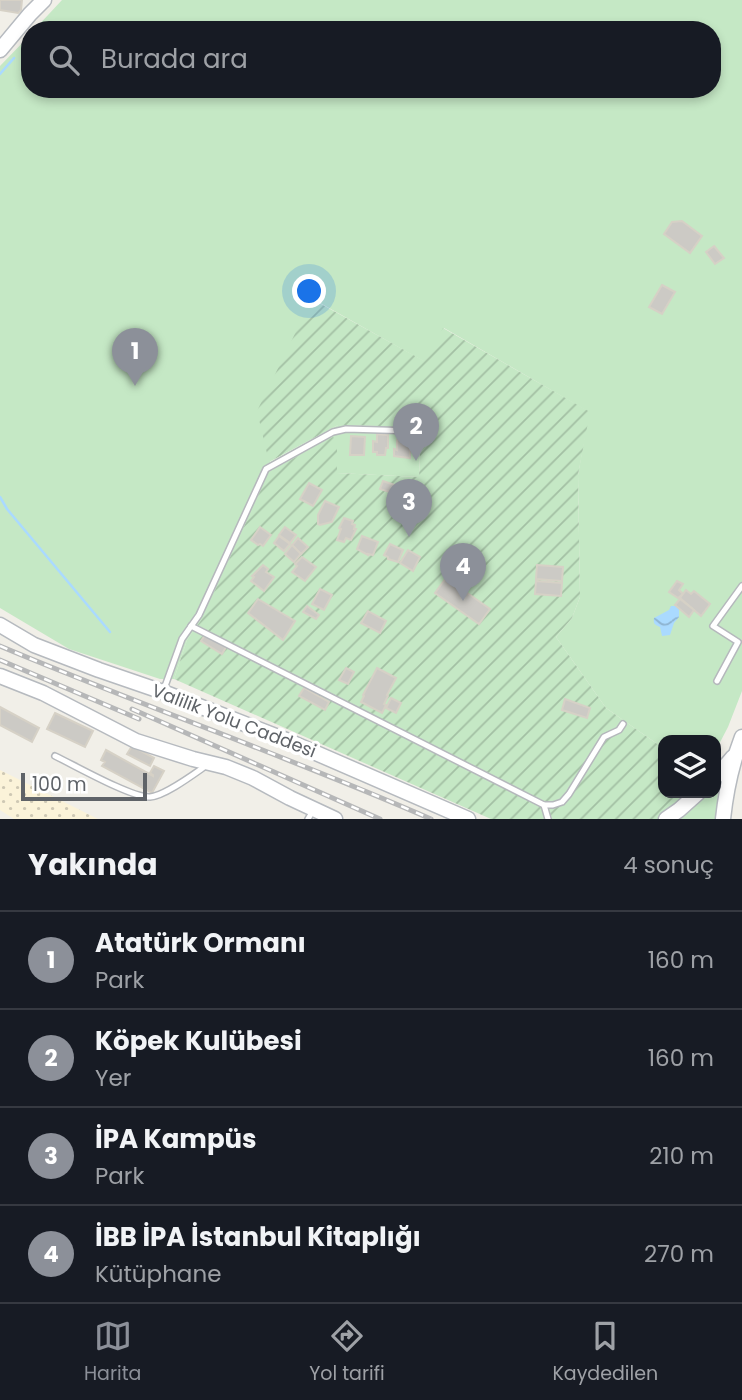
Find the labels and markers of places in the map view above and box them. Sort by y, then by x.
pin: 1 [112,328,158,386]
pin: 2 [393,403,439,461]
pin: 3 [386,479,432,537]
pin: 4 [440,543,486,601]

